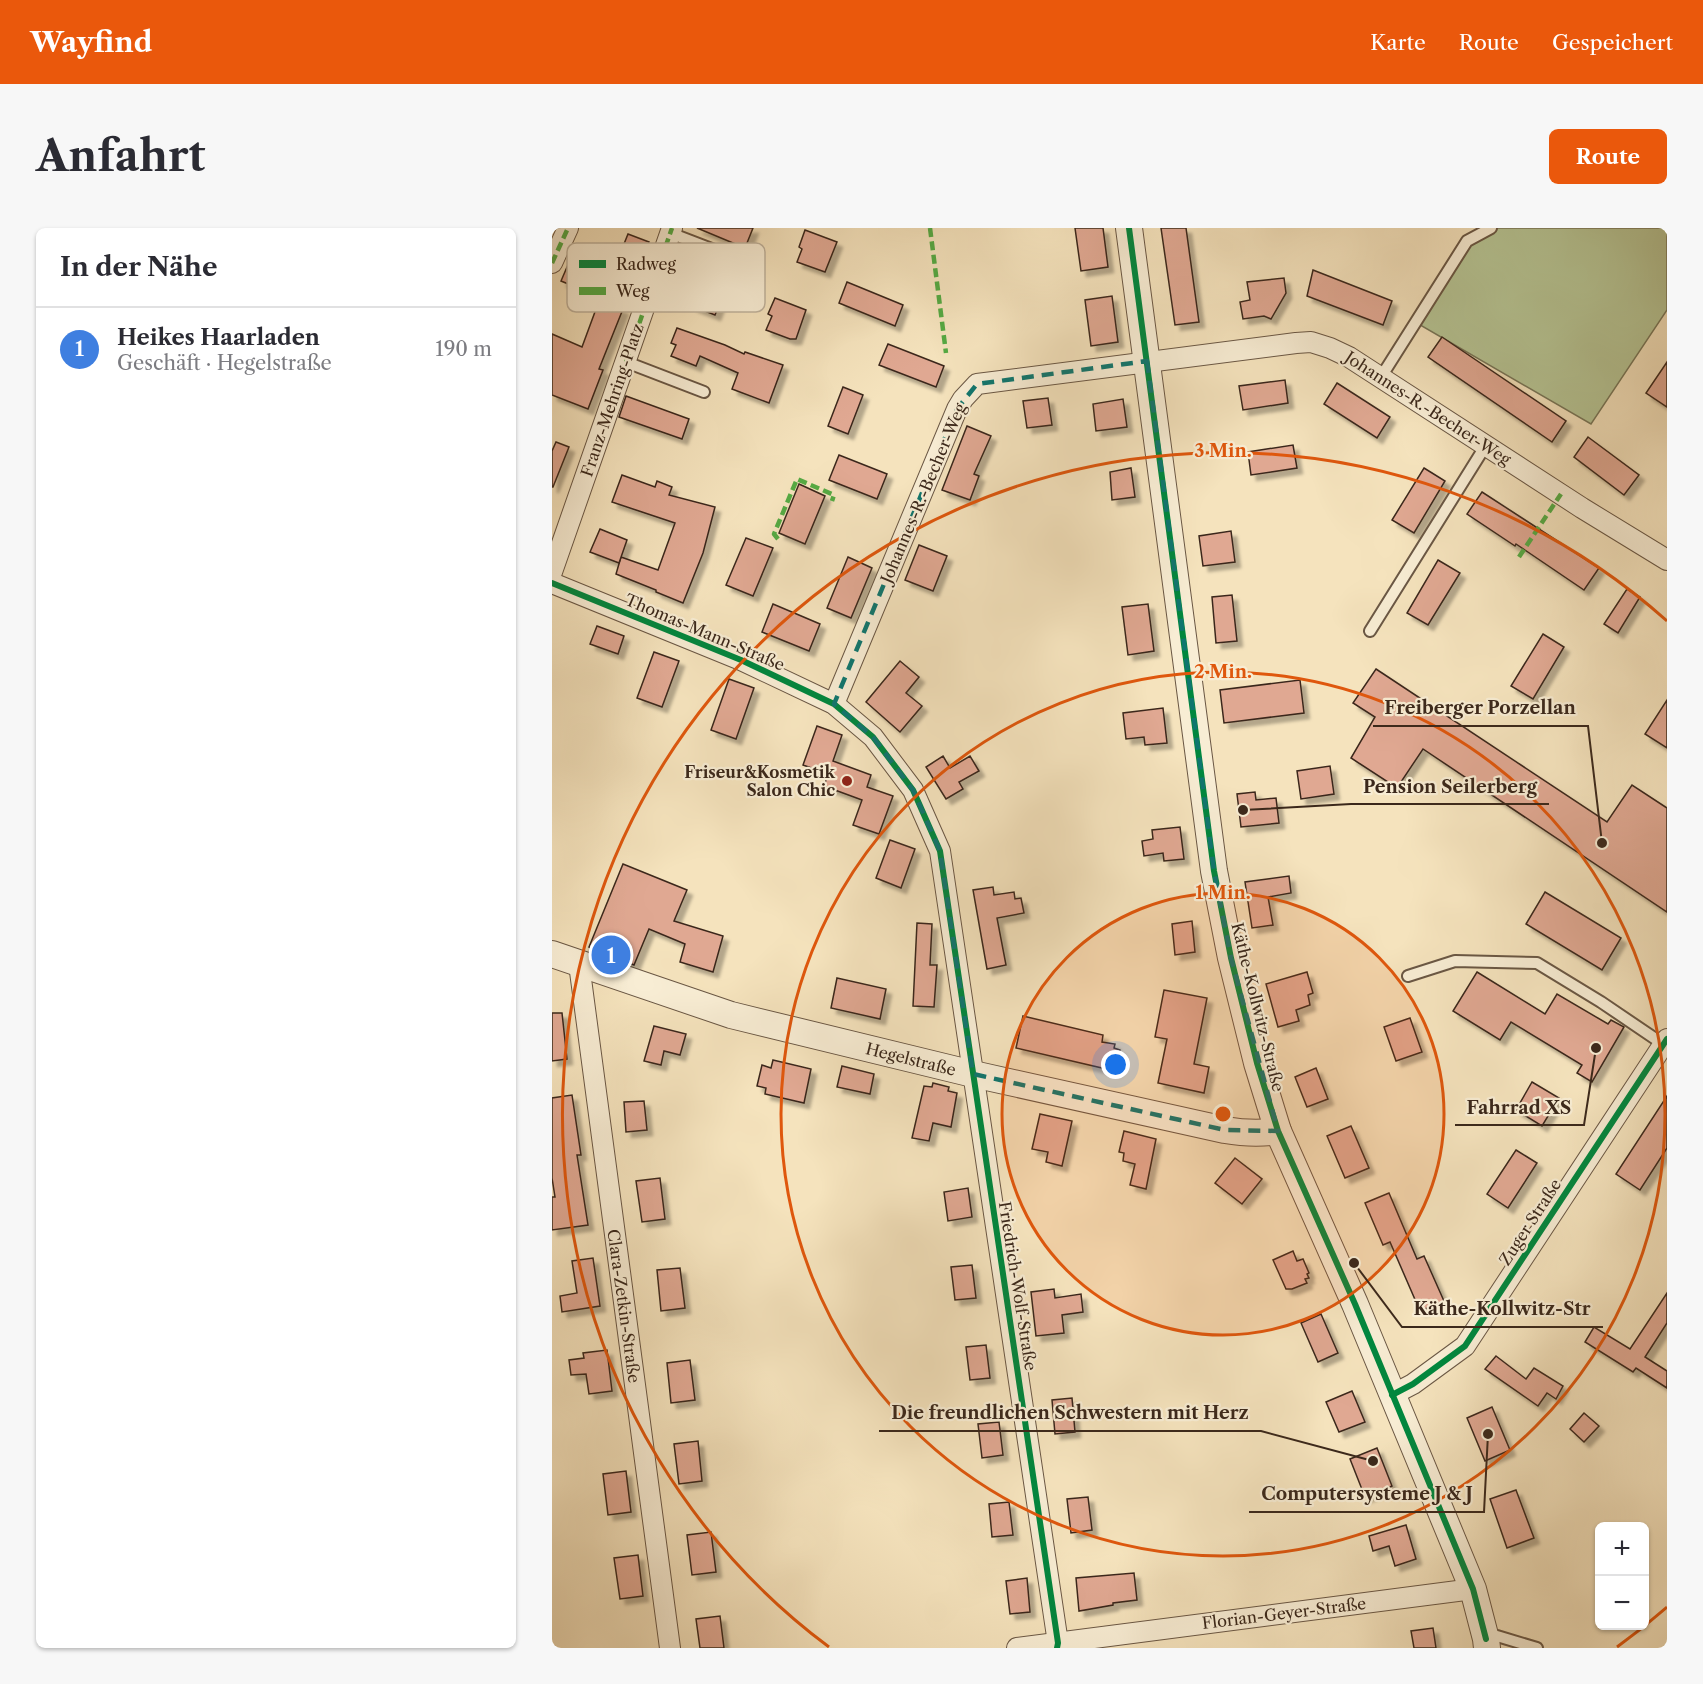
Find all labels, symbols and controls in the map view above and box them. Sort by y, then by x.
text: Wayfind [30,25,152,59]
text: Karte [1370,30,1426,55]
text: Route [1459,30,1519,55]
text: Gespeichert [1552,30,1673,55]
button: Route [1549,129,1667,184]
text: Anfahrt [36,130,205,182]
legend [567,243,765,312]
text: In der Nähe [60,251,217,283]
text: Radweg [616,254,676,274]
text: Weg [615,281,650,301]
street label: Franz-Mehring-Platz [576,321,648,479]
text: Heikes Haarladen [117,324,320,351]
text: 1 [75,337,84,361]
text: 190 m [435,337,492,361]
street label: Johannes-R.-Becher-Weg [1339,345,1515,469]
text: Geschäft · Hegelstraße [117,351,332,375]
street label: Johannes-R.-Becher-Weg [875,399,970,589]
text: 3 Min. [1194,440,1252,462]
street label: Thomas-Mann-Straße [622,589,788,675]
text: 2 Min. [1194,661,1252,683]
callout: Freiberger Porzellan [1373,690,1588,726]
text: Freiberger Porzellan [1384,697,1576,719]
place label: Friseur&Kosmetik Salon Chic [684,762,835,800]
callout: Pension Seilerberg [1351,768,1549,804]
marker: Friseur&Kosmetik Salon Chic [840,774,854,788]
text: Pension Seilerberg [1363,776,1538,798]
text: 1 Min. [1195,882,1251,904]
street label: Käthe-Kollwitz-Straße [1227,920,1289,1094]
pin: 1 [592,932,630,978]
street label: Hegelstraße [864,1038,958,1080]
your location [1101,1050,1130,1079]
callout: Fahrrad XS [1455,1089,1584,1125]
text: Fahrrad XS [1467,1097,1571,1119]
centre of rings [1213,1104,1233,1124]
street label: Zuger Straße [1495,1175,1565,1269]
street label: Friedrich-Wolf-Straße [995,1200,1041,1372]
street label: Clara-Zetkin-Straße [603,1228,645,1384]
callout: Käthe-Kollwitz-Str [1402,1291,1603,1327]
text: Käthe-Kollwitz-Str [1413,1298,1591,1320]
callout: Die freundlichen Schwestern mit Herz [879,1395,1261,1431]
text: Die freundlichen Schwestern mit Herz [891,1402,1249,1424]
callout: Computersysteme J & J [1249,1476,1484,1512]
text: Computersysteme J & J [1261,1483,1473,1505]
map controls [1595,1522,1649,1630]
button: + [1595,1522,1649,1576]
button: − [1595,1576,1649,1630]
street label: Florian-Geyer-Straße [1201,1593,1367,1633]

